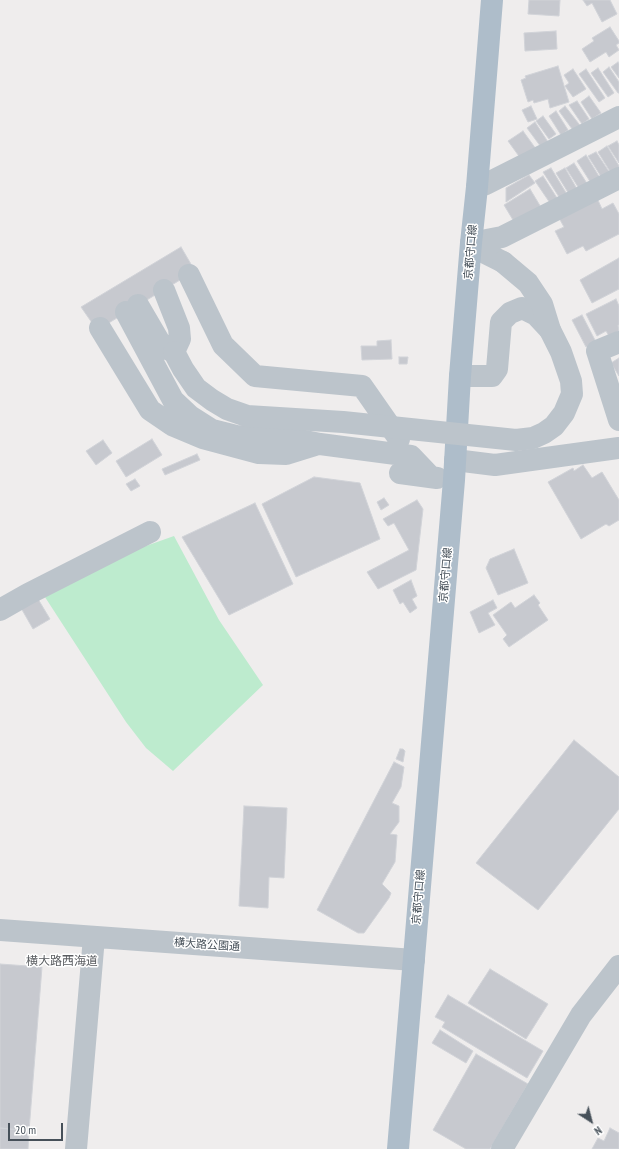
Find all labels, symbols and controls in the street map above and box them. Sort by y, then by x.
street label: 京都守口線 [462,224,480,280]
street label: 京都守口線 [437,547,455,603]
street label: 京都守口線 [410,869,428,925]
street label: 横大路公園通 [174,936,240,954]
district label: 横大路西海道 [26,955,98,969]
north arrow [571,1101,611,1141]
scale bar [10,1115,65,1141]
text: 20 m [15,1122,36,1137]
text: N [592,1123,605,1138]

